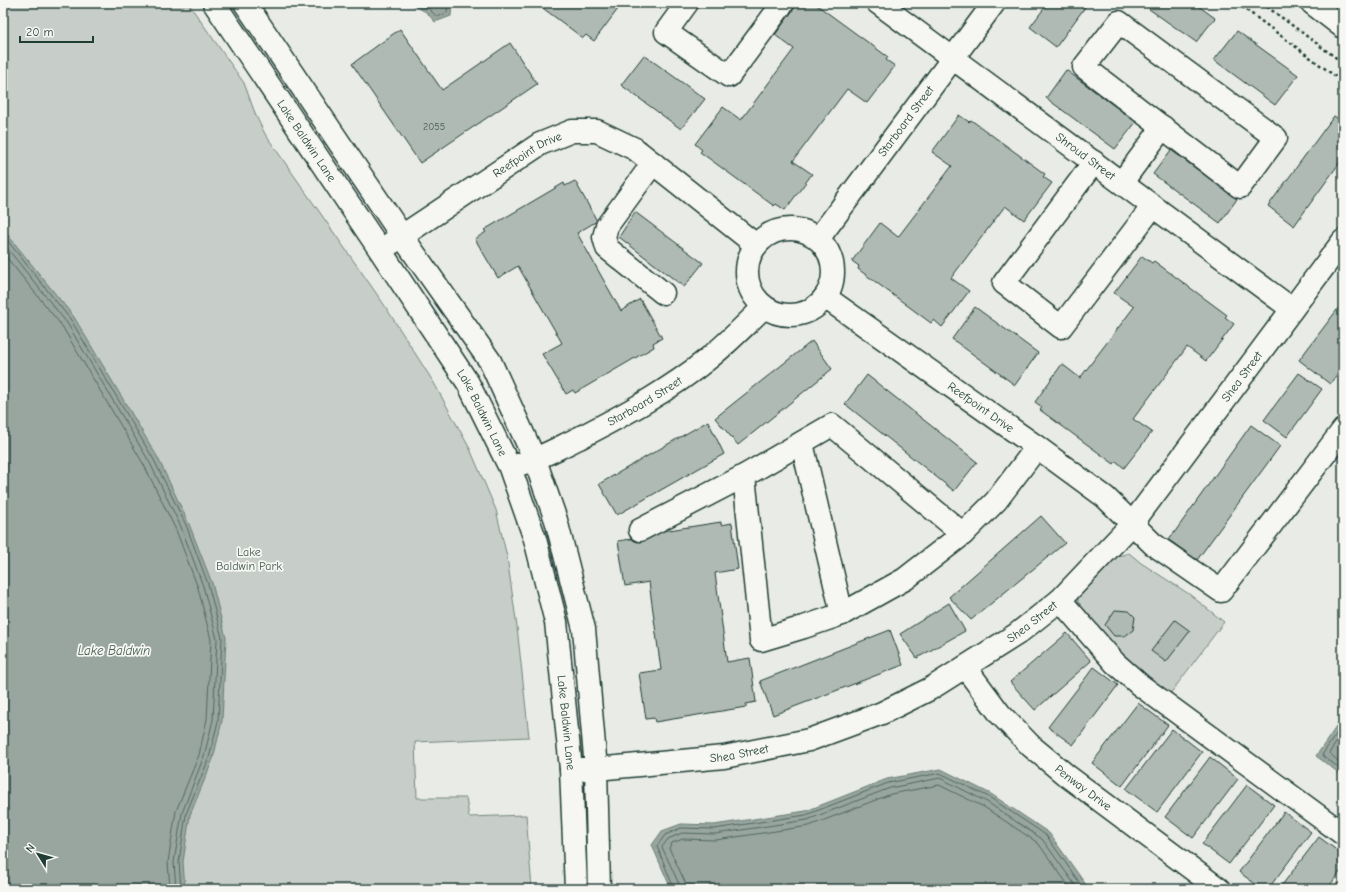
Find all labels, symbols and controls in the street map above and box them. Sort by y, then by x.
scale bar [20,18,93,44]
text: 20 m [26,25,54,39]
street label: Starboard Street [875,83,937,159]
street label: Lake Baldwin Lane [274,97,339,184]
house number: 2055 [423,121,445,133]
street label: Reefpoint Drive [490,129,564,180]
street label: Shroud Street [1053,130,1118,183]
street label: Shea Street [1219,348,1266,405]
street label: Lake Baldwin Lane [454,367,510,458]
street label: Starboard Street [605,373,685,429]
street label: Reefpoint Drive [945,379,1017,436]
park label: Lake Baldwin Park [216,545,282,573]
street label: Shea Street [1005,598,1060,645]
water label: Lake Baldwin [78,643,150,658]
street label: Lake Baldwin Lane [554,674,578,771]
street label: Shea Street [709,741,770,765]
street label: Penway Drive [1052,762,1114,813]
north arrow [18,834,58,874]
text: N [23,842,38,855]

